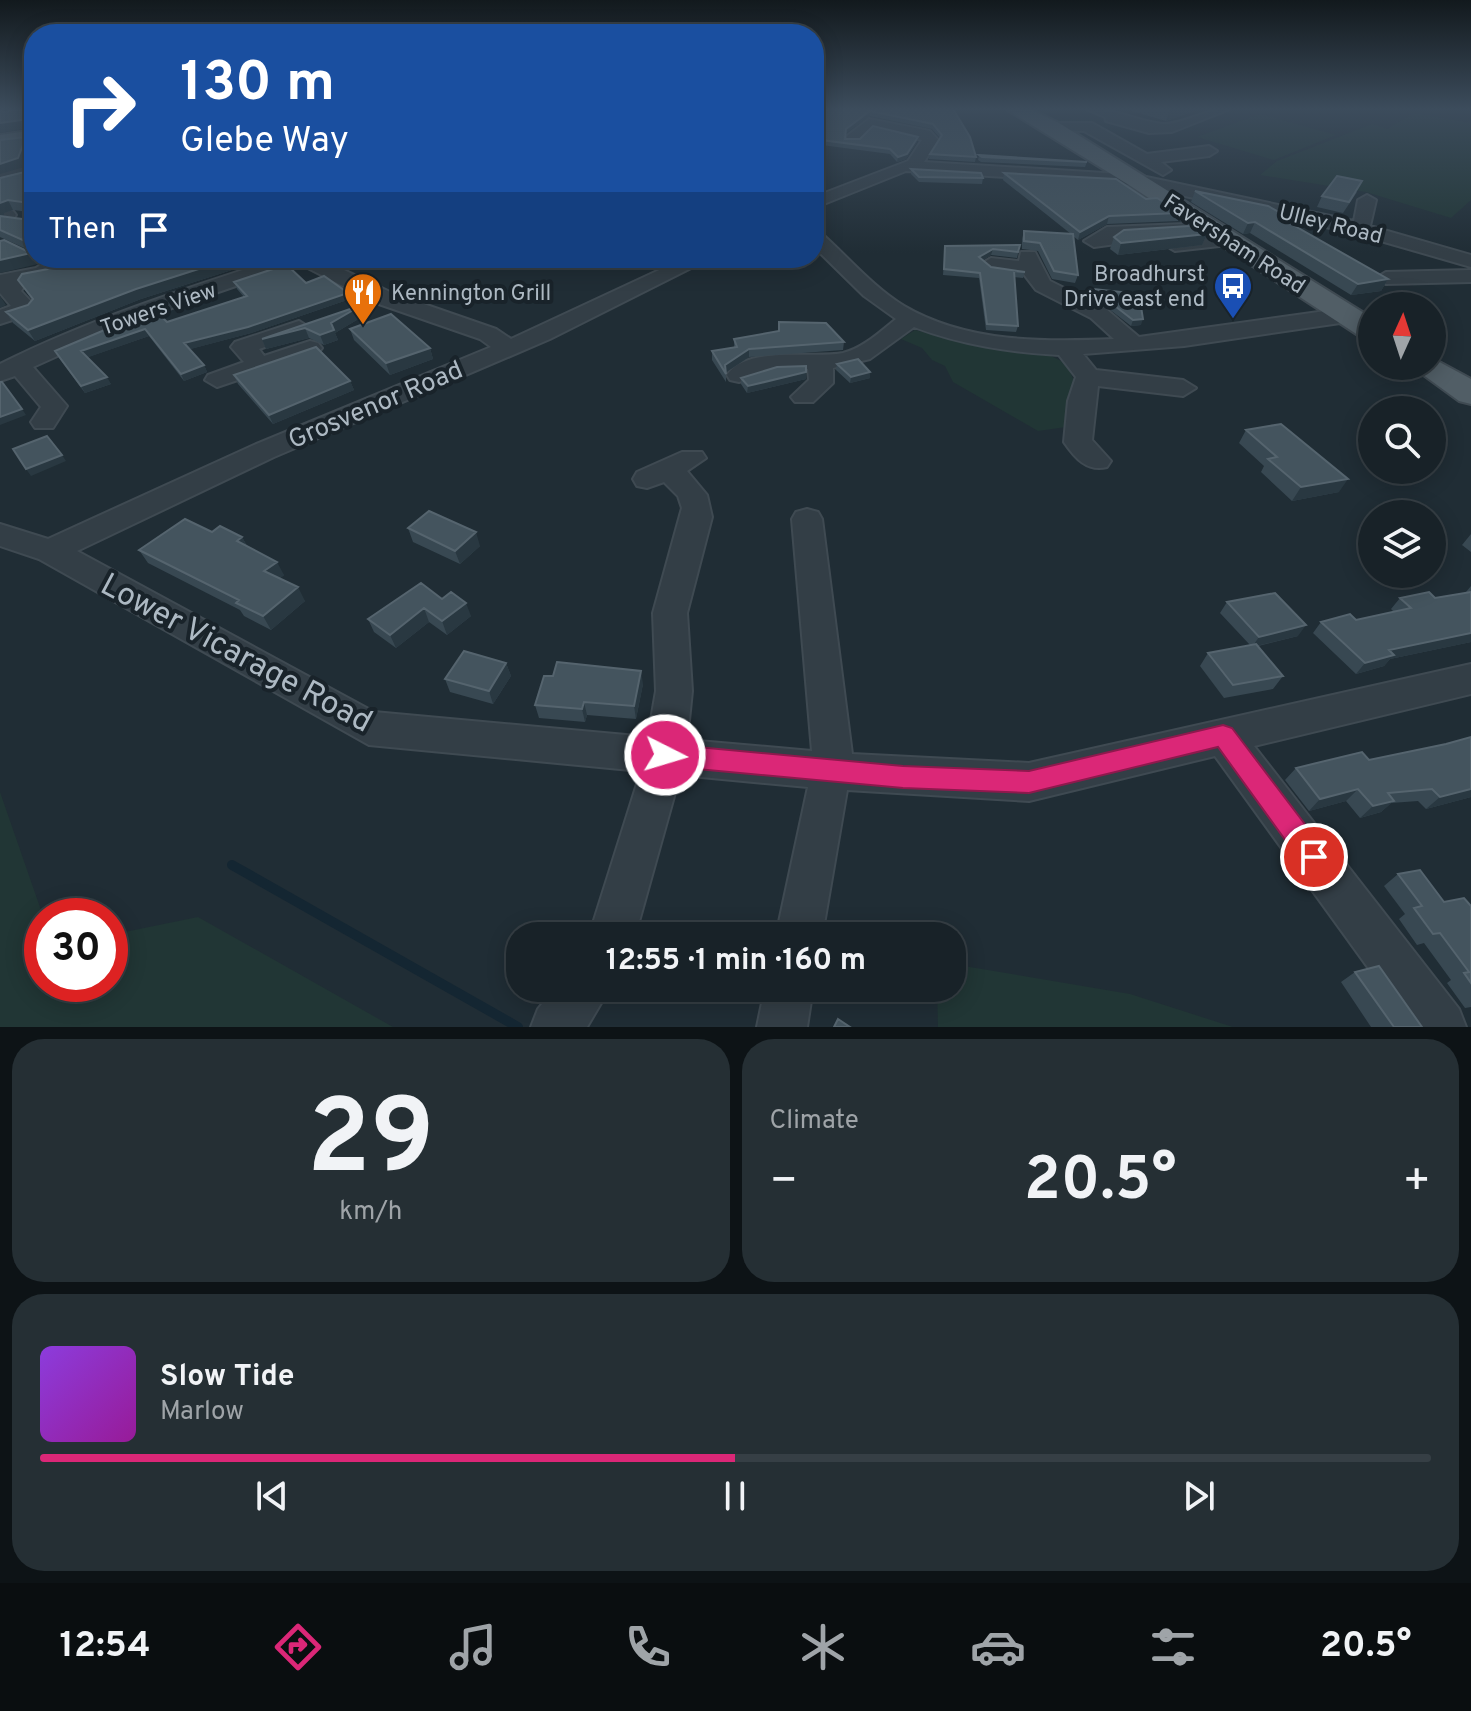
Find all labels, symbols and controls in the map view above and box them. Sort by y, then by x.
text: 130 m [180,50,335,120]
icon: right [48,56,152,160]
text: Glebe Way [180,119,349,165]
street label: Faversham Road [1158,189,1309,301]
street label: Ulley Road [1276,200,1385,251]
icon: arrive [132,208,176,252]
text: Then [48,212,116,249]
place label: Broadhurst Drive east end [1064,262,1205,314]
bus stop icon: Broadhurst Drive east end [1212,265,1254,320]
restaurant icon: Kennington Grill [342,271,384,326]
street label: Towers View [97,278,220,343]
place label: Kennington Grill [391,281,551,308]
north arrow [1358,292,1446,380]
map controls [1358,292,1446,588]
street label: Grosvenor Road [284,355,468,458]
button: search [1358,396,1446,484]
button: layers [1358,500,1446,588]
street label: Lower Vicarage Road [93,566,378,743]
position arrow [623,713,707,797]
pin [1280,823,1348,891]
icon: arrive [1292,835,1336,879]
speed limit sign: 30 [24,898,128,1002]
text: 12:55 · 1 min · 160 m [606,943,866,980]
text: 29 [307,1078,435,1210]
text: Climate [770,1105,859,1138]
text: 20.5° [1024,1145,1176,1221]
text: − [770,1155,798,1211]
text: + [1403,1155,1431,1211]
text: km/h [339,1196,402,1229]
text: Slow Tide [160,1359,294,1396]
text: Marlow [160,1396,244,1429]
icon: previous [250,1474,294,1518]
icon: pause [713,1474,757,1518]
icon: next [1177,1474,1221,1518]
icon: directions [270,1619,326,1675]
icon: music [445,1619,501,1675]
icon: phone [620,1619,676,1675]
icon: climate [795,1619,851,1675]
icon: car [970,1619,1026,1675]
icon: filters [1145,1619,1201,1675]
text: 12:54 [60,1624,151,1670]
text: 20.5° [1320,1624,1411,1670]

